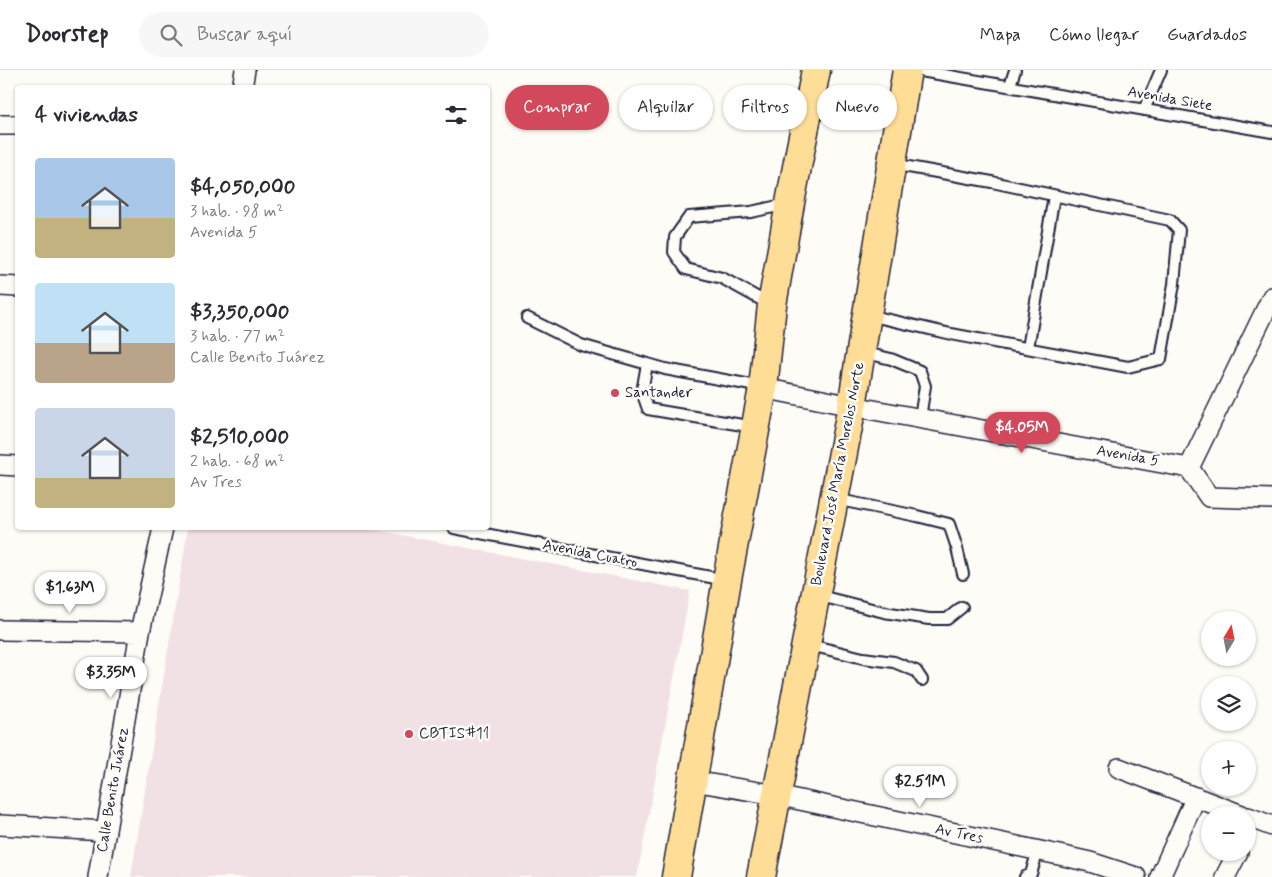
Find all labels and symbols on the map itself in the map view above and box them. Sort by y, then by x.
street label: Avenida Siete [1126,82,1214,116]
street label: Boulevard José María Morelos Norte [806,360,870,588]
place label: Santander [625,383,693,403]
marker: Santander [609,387,621,399]
pin: $4.05M [981,412,1063,454]
street label: Avenida 5 [1095,441,1161,471]
street label: Avenida Cuatro [541,535,639,573]
pin: $1.63M [29,572,111,614]
north arrow [1201,611,1256,666]
pin: $3.35M [70,656,152,699]
place label: CBTIS#11 [419,724,489,744]
street label: Calle Benito Juárez [92,726,134,854]
marker: CBTIS#11 [403,728,415,740]
pin: $2.51M [879,766,961,808]
street label: Av Tres [933,819,985,849]

